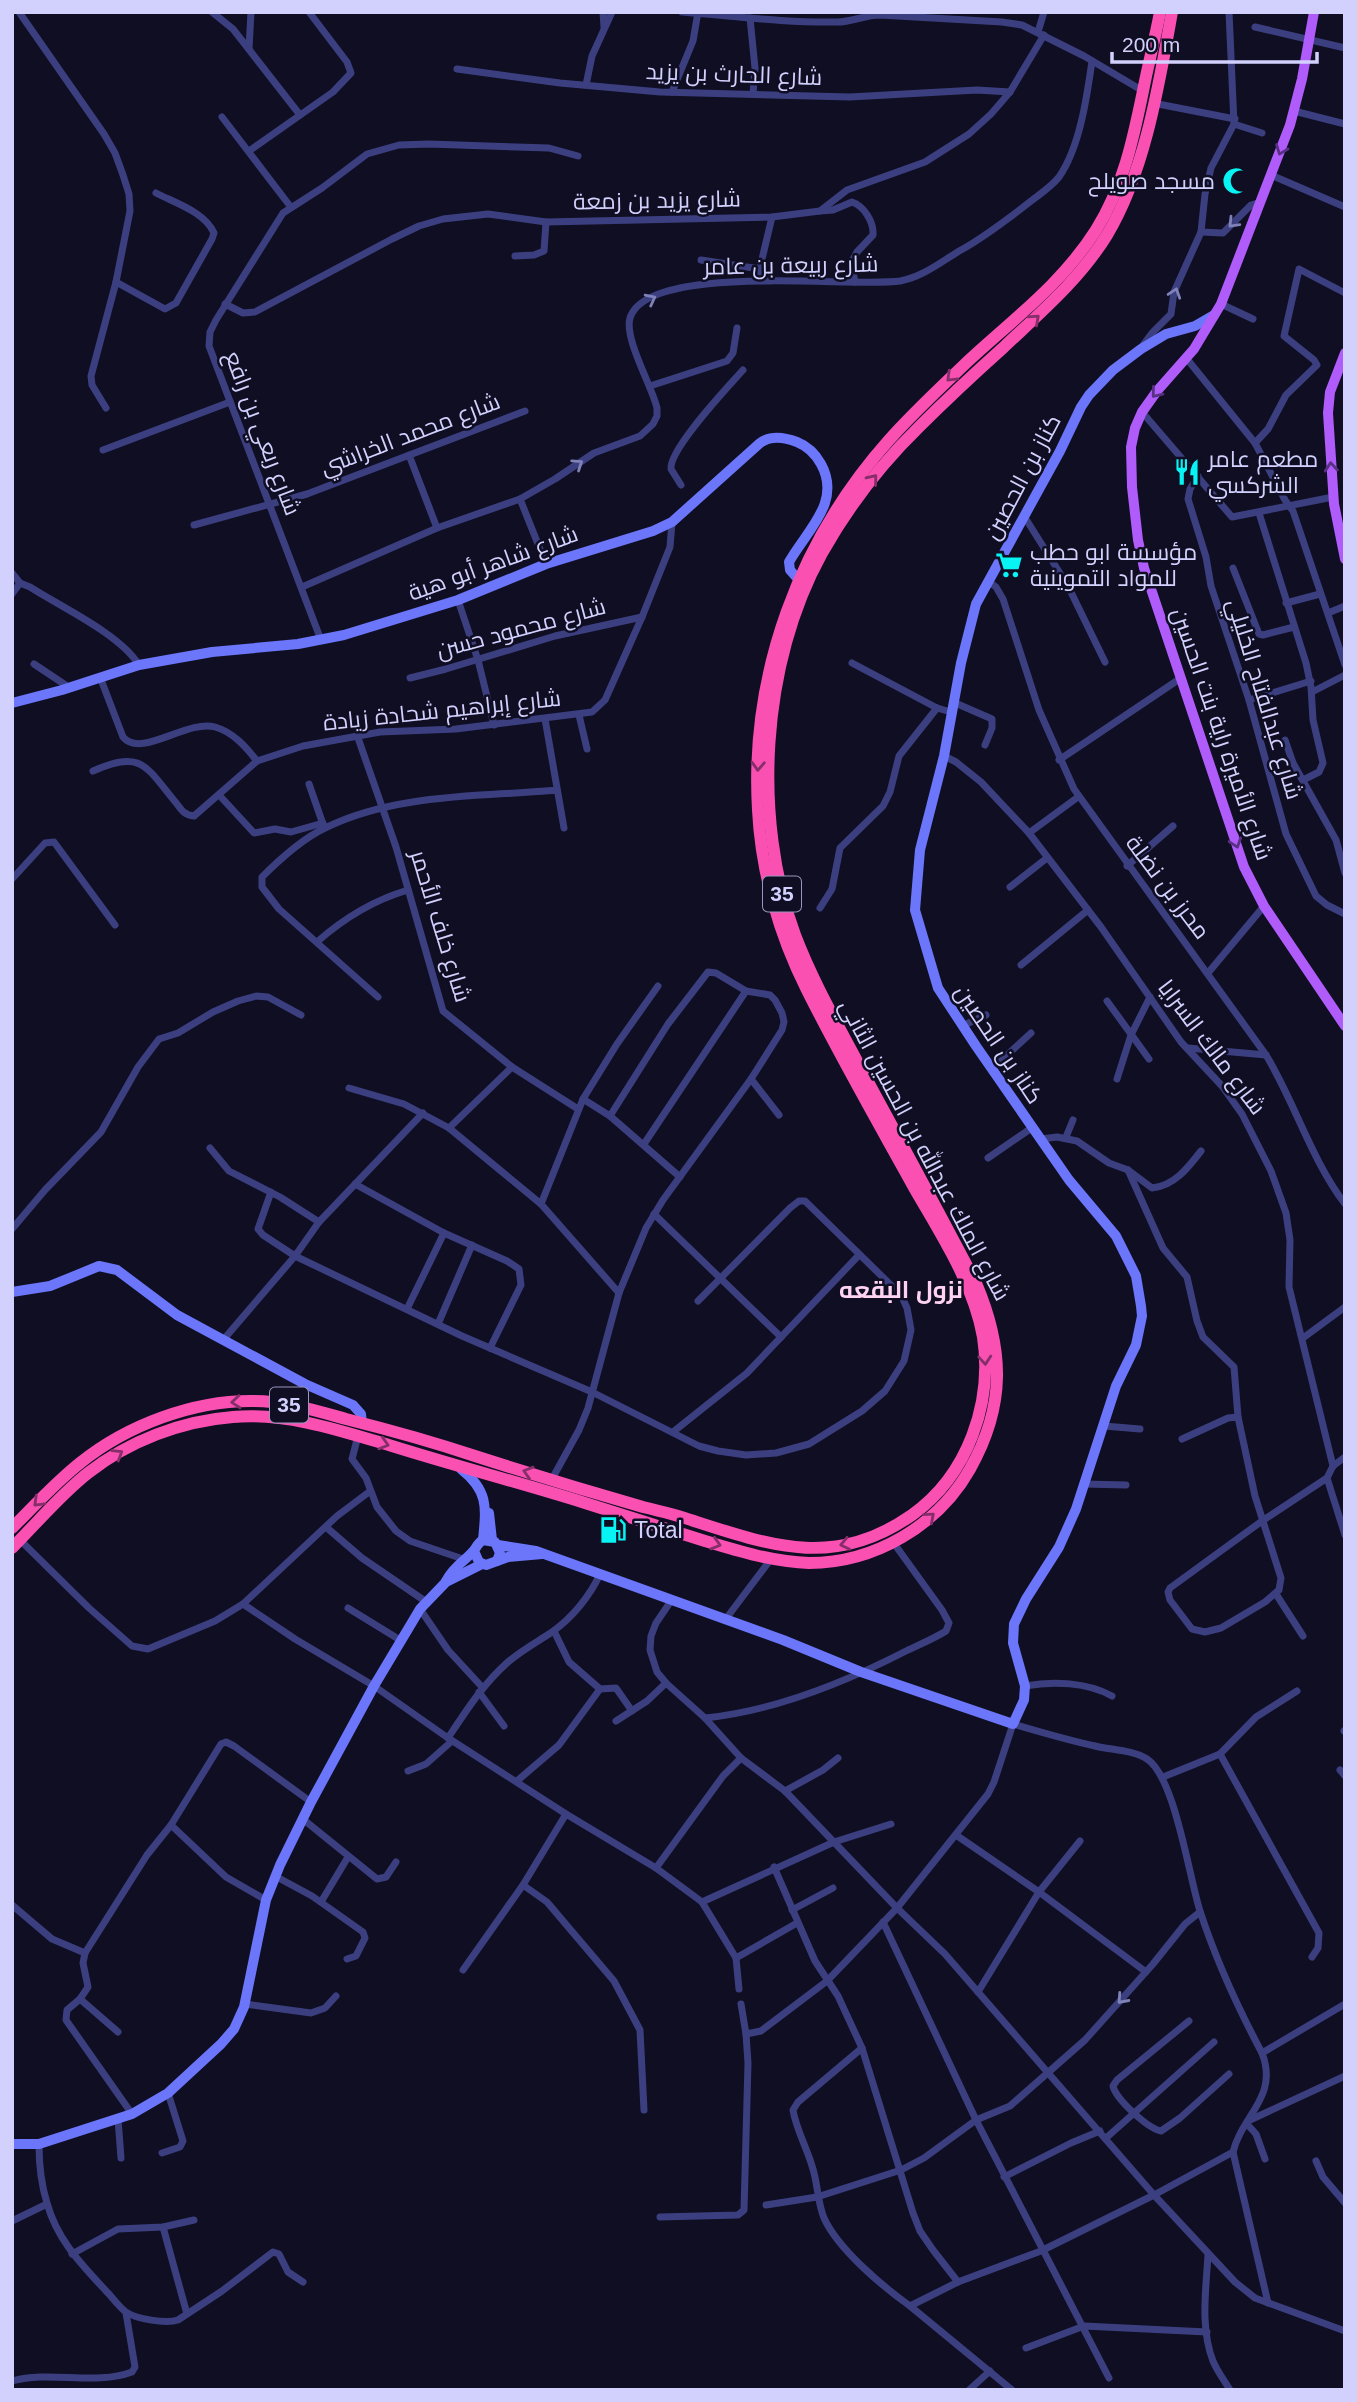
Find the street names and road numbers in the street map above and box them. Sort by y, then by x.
street label: شارع الحارث بن يزيد [645,58,823,93]
street label: شارع يزيد بن زمعة [573,186,741,217]
street label: شارع ربيعة بن عامر [701,250,879,283]
street label: شارع ربعي بن رافع [215,347,306,521]
street label: شارع محمد الخراشي [316,388,505,484]
street label: كناز بن الحصين [978,410,1067,544]
street label: شارع شاهر أبو هية [404,518,582,609]
street label: شارع محمود حسن [434,593,609,666]
street label: شارع عبدالفتاح الخليلي [1217,595,1308,804]
street label: شارع الأميرة راية بنت الحسين [1164,604,1277,865]
street label: شارع إبراهيم شحادة زيادة [322,685,562,738]
street label: محرز بن نضلة [1120,830,1215,944]
street label: شارع خلف الأحمر [402,845,476,1006]
road number: 35 [763,876,801,912]
street label: شارع مالك السرايا [1150,975,1271,1121]
street label: كناز بن الحصين [949,980,1048,1109]
street label: شارع الملك عبدالله بن الحسين الثاني [830,994,1017,1307]
road number: 35 [270,1388,308,1422]

